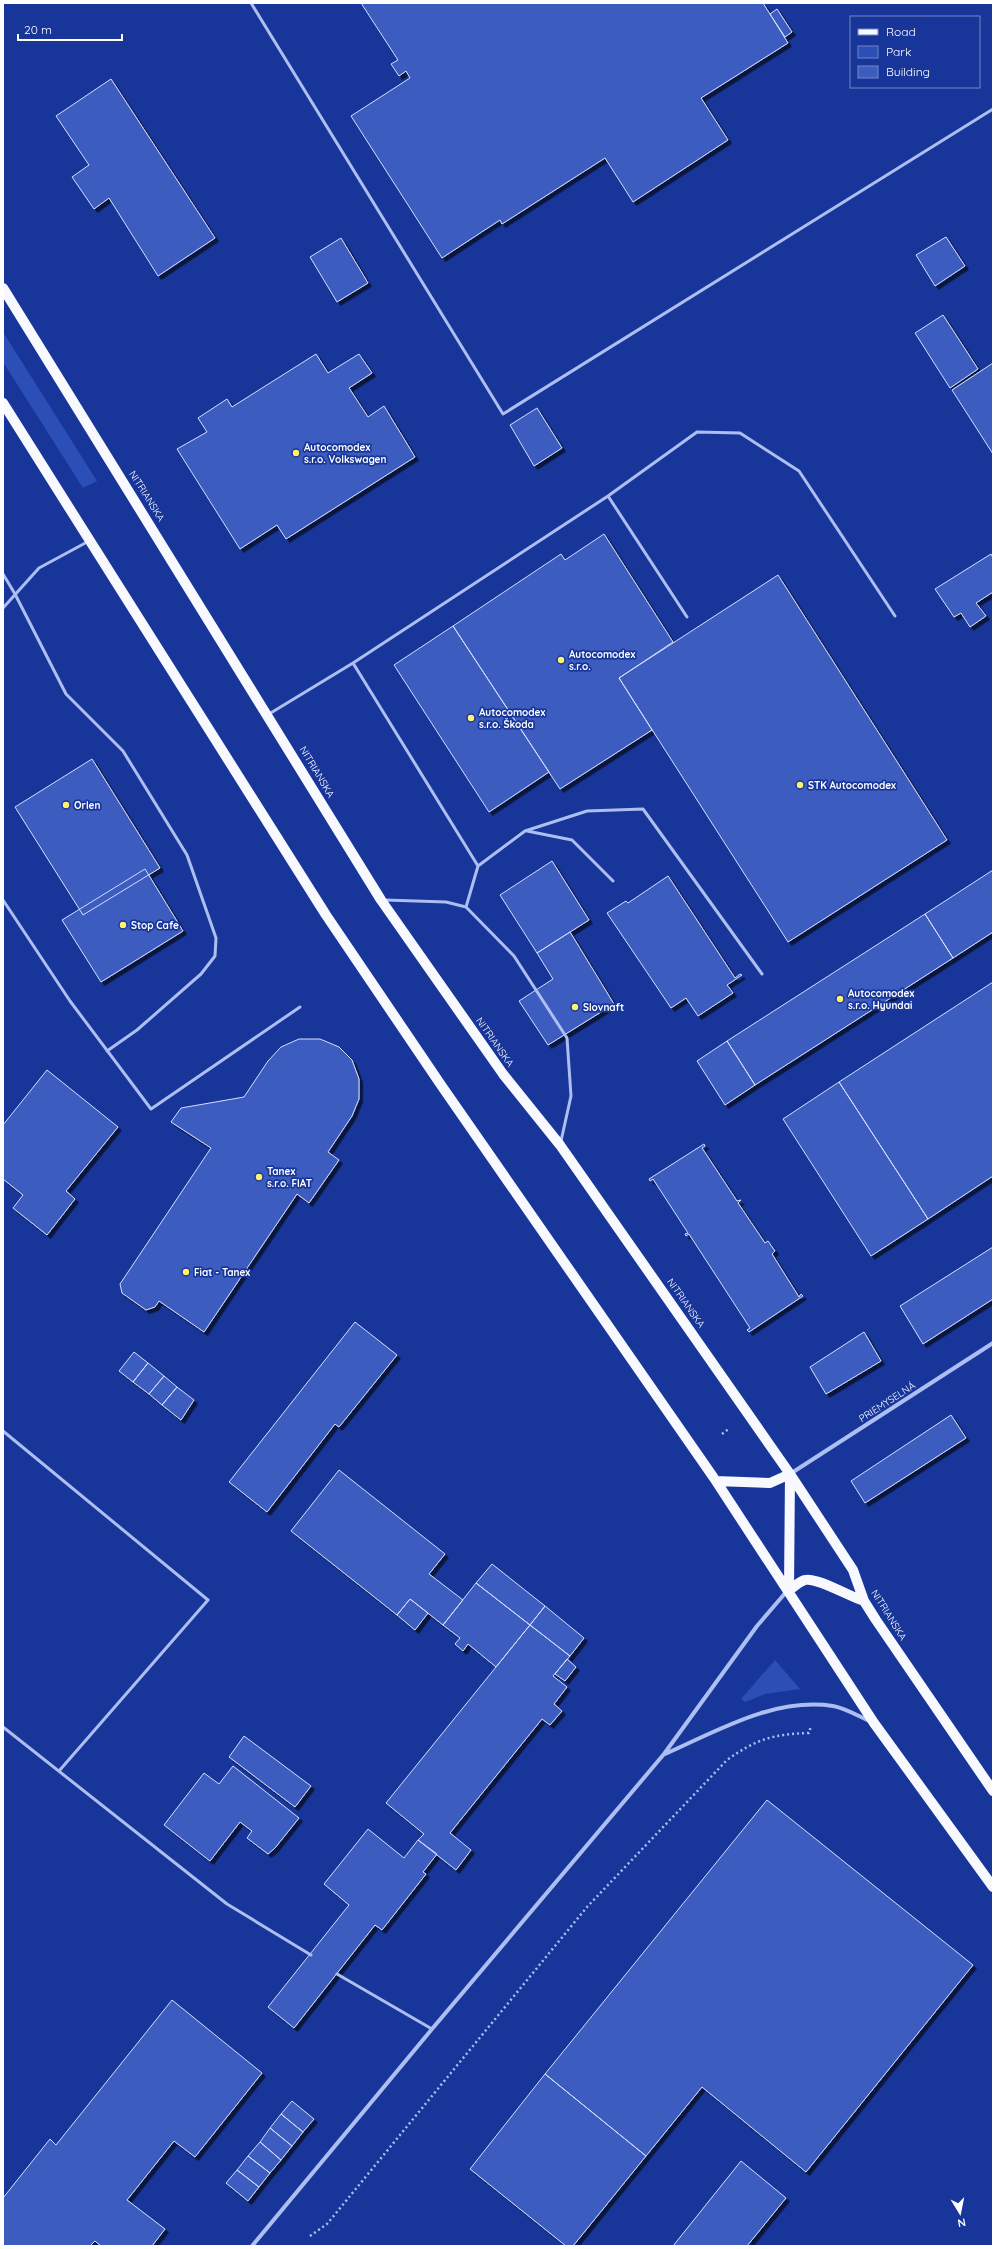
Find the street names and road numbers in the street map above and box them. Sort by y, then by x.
street label: NITRIANSKA [126,468,168,524]
street label: NITRIANSKA [297,744,338,800]
street label: NITRIANSKA [473,1015,517,1070]
street label: NITRIANSKA [664,1276,708,1331]
street label: PRIEMYSELNÁ [856,1379,918,1425]
street label: NITRIANSKA [868,1587,910,1643]

